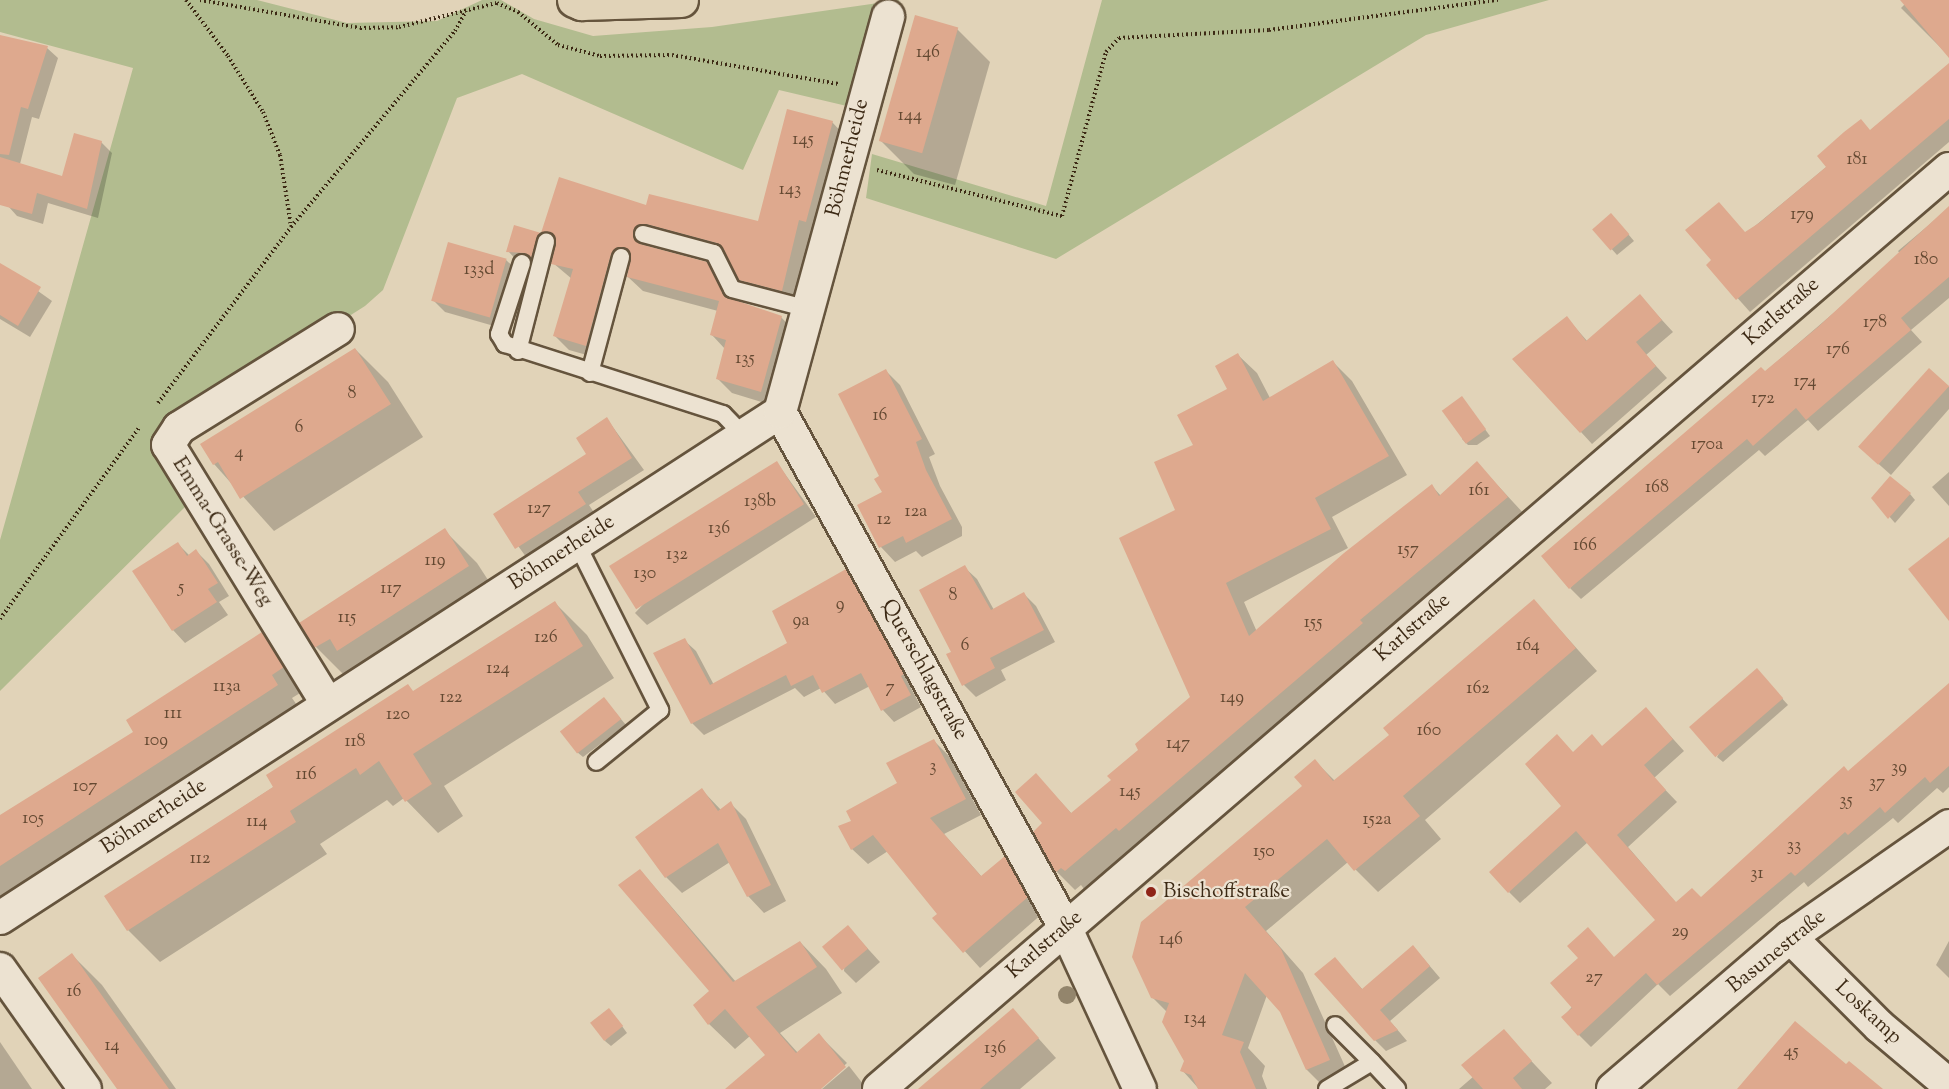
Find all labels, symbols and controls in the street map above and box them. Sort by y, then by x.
house number: 146 [916,42,940,64]
street label: Böhmerheide [821,96,875,220]
house number: 144 [898,105,922,127]
house number: 145 [792,129,814,151]
house number: 181 [1846,149,1868,171]
house number: 143 [779,179,801,201]
house number: 179 [1790,204,1814,226]
house number: 180 [1914,249,1938,271]
house number: 133d [464,259,494,281]
street label: Karlstraße [1739,272,1825,352]
house number: 178 [1863,312,1887,334]
house number: 176 [1826,339,1850,361]
house number: 135 [735,348,755,370]
house number: 174 [1794,371,1816,393]
house number: 8 [348,383,356,405]
house number: 172 [1751,388,1775,410]
house number: 16 [872,405,888,427]
house number: 6 [295,417,303,439]
house number: 170a [1691,434,1723,456]
house number: 4 [234,442,244,464]
street label: Emma-Grasse-Weg [166,453,278,611]
house number: 168 [1645,477,1669,499]
house number: 161 [1468,480,1490,502]
house number: 138b [744,491,776,513]
house number: 127 [527,498,551,520]
house number: 12a [905,501,927,523]
house number: 12 [877,509,891,531]
street label: Böhmerheide [504,510,620,596]
house number: 136 [708,518,730,540]
house number: 166 [1573,535,1597,557]
house number: 157 [1397,539,1419,561]
house number: 132 [666,544,688,566]
house number: 119 [425,550,445,572]
house number: 130 [634,563,656,585]
house number: 5 [178,577,184,599]
house number: 117 [380,578,402,600]
house number: 8 [949,585,957,607]
street label: Karlstraße [1370,588,1456,668]
house number: 9 [836,594,844,616]
street label: Querschlagstraße [875,595,973,745]
house number: 115 [338,607,356,629]
house number: 9a [792,610,810,632]
house number: 155 [1304,612,1322,634]
house number: 126 [534,627,558,649]
house number: 6 [961,635,969,657]
house number: 164 [1516,635,1540,657]
house number: 124 [486,658,510,680]
house number: 113a [213,676,241,698]
house number: 7 [885,677,895,699]
house number: 162 [1466,678,1490,700]
house number: 122 [440,687,462,709]
house number: 149 [1220,687,1244,709]
house number: 111 [164,703,182,725]
house number: 120 [386,704,410,726]
house number: 160 [1417,720,1441,742]
house number: 109 [144,730,168,752]
house number: 118 [344,731,366,753]
house number: 147 [1166,733,1190,755]
house number: 3 [929,756,937,778]
house number: 39 [1891,757,1907,779]
house number: 116 [295,764,317,786]
house number: 37 [1869,772,1885,794]
street label: Böhmerheide [96,774,212,860]
house number: 107 [73,776,97,798]
house number: 145 [1119,781,1141,803]
house number: 35 [1839,790,1853,812]
house number: 105 [22,808,44,830]
house number: 152a [1363,809,1391,831]
house number: 114 [246,811,268,833]
house number: 33 [1787,835,1801,857]
house number: 150 [1253,841,1275,863]
house number: 112 [190,848,210,870]
house number: 31 [1750,863,1764,885]
place label: Bischoffstraße [1163,879,1290,905]
marker: Bischoffstraße [1144,885,1158,899]
street label: Karlstraße [1002,905,1088,985]
street label: Basunestraße [1723,905,1831,999]
house number: 29 [1671,921,1689,943]
house number: 146 [1159,929,1183,951]
house number: 27 [1585,967,1603,989]
street label: Loskamp [1829,976,1907,1050]
house number: 16 [66,981,82,1003]
house number: 134 [1184,1008,1206,1030]
house number: 14 [104,1035,120,1057]
house number: 136 [984,1038,1006,1060]
house number: 45 [1783,1041,1799,1063]

